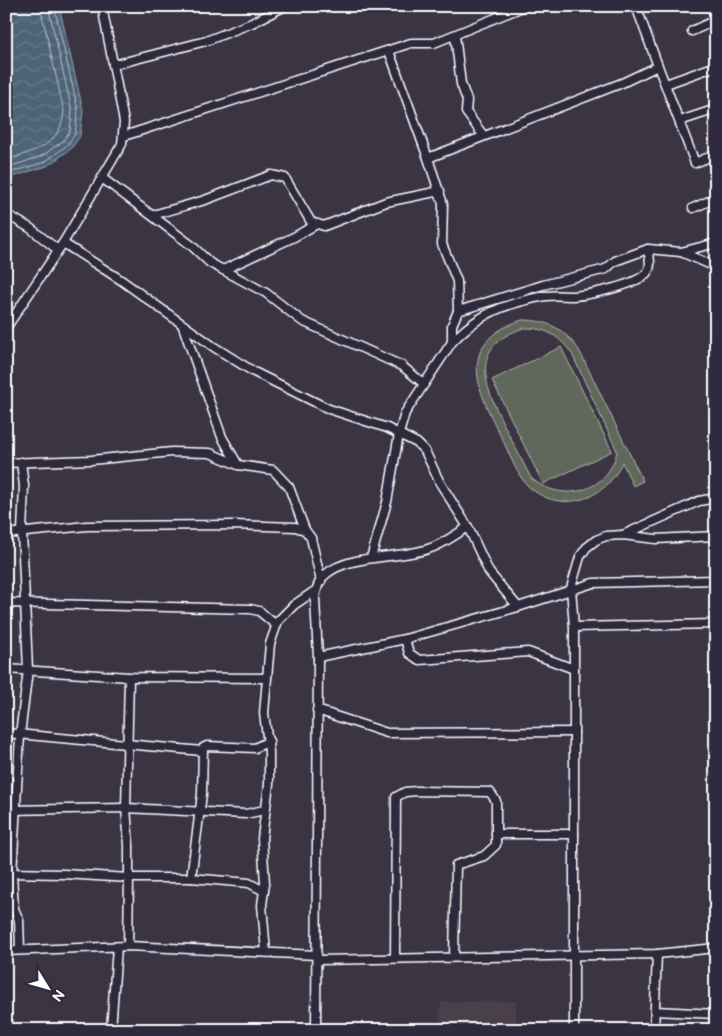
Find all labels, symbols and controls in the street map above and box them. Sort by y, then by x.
north arrow [22,964,72,1014]
text: N [48,986,68,1005]

